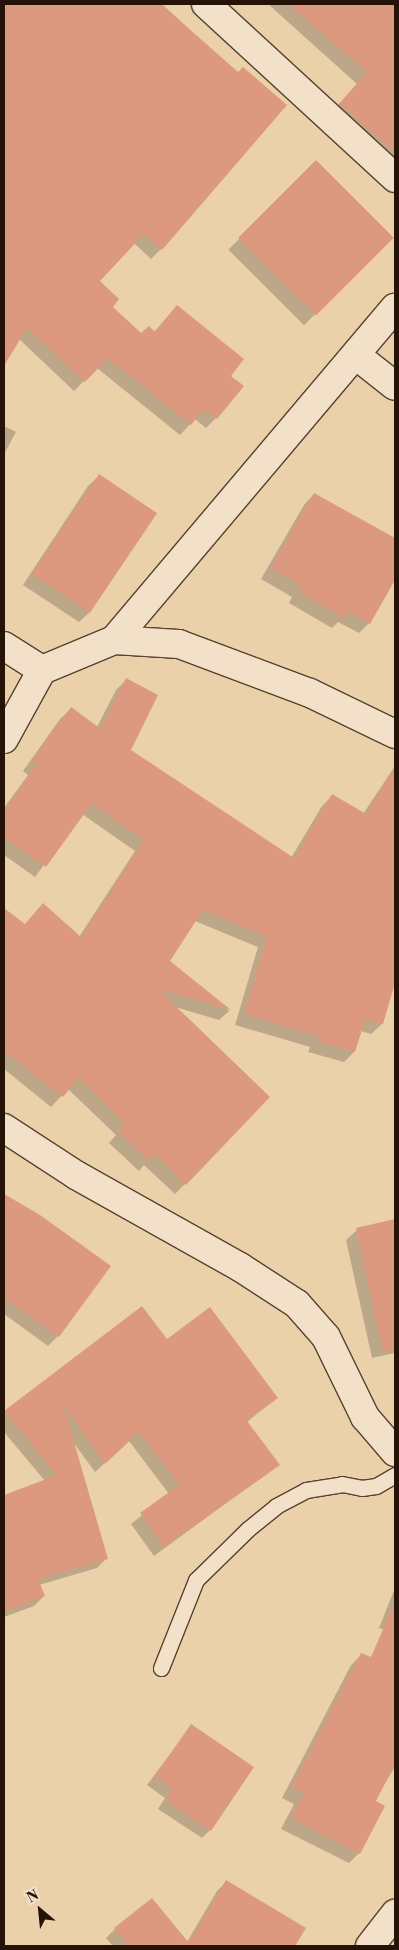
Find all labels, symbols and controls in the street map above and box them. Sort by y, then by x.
north arrow [15,1885,65,1935]
text: N [24,1886,42,1907]

